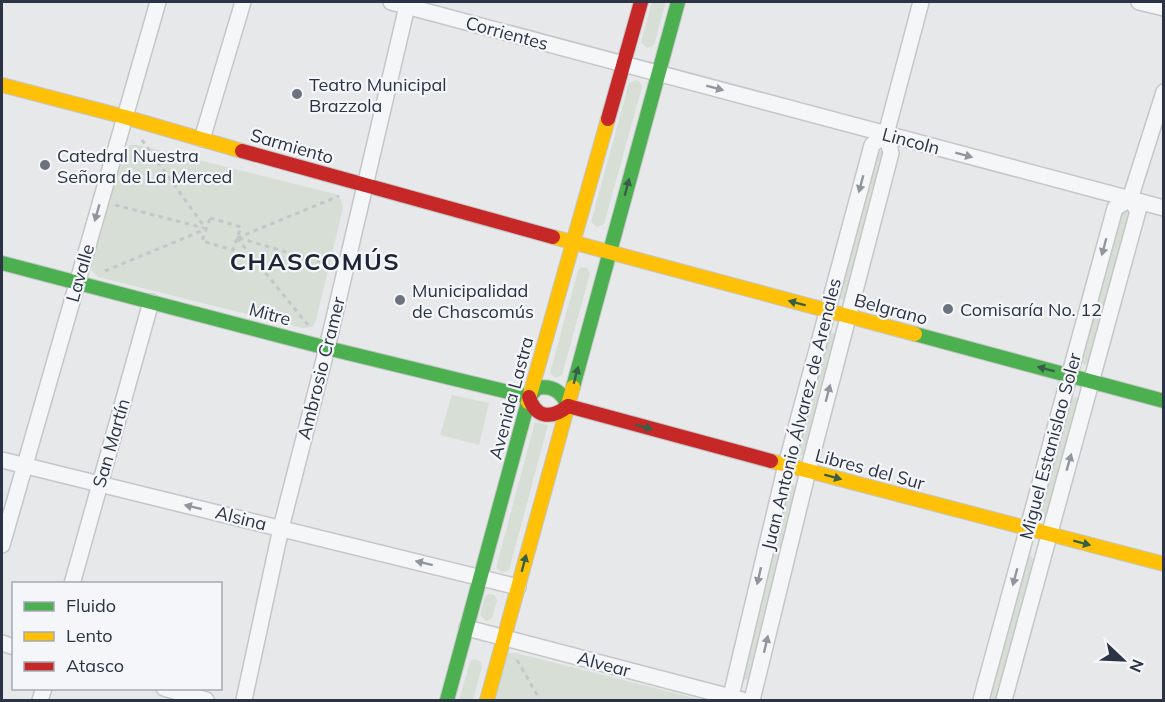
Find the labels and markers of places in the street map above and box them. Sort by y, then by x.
place label: Teatro Municipal Brazzola [309,73,447,117]
marker: Teatro Municipal Brazzola [290,87,304,101]
place label: Catedral Nuestra Señora de La Merced [57,144,232,188]
marker: Catedral Nuestra Señora de La Merced [38,158,52,172]
place label: Municipalidad de Chascomús [412,279,534,323]
marker: Municipalidad de Chascomús [393,293,407,307]
place label: Comisaría No. 12 [960,298,1102,321]
marker: Comisaría No. 12 [941,302,955,316]

